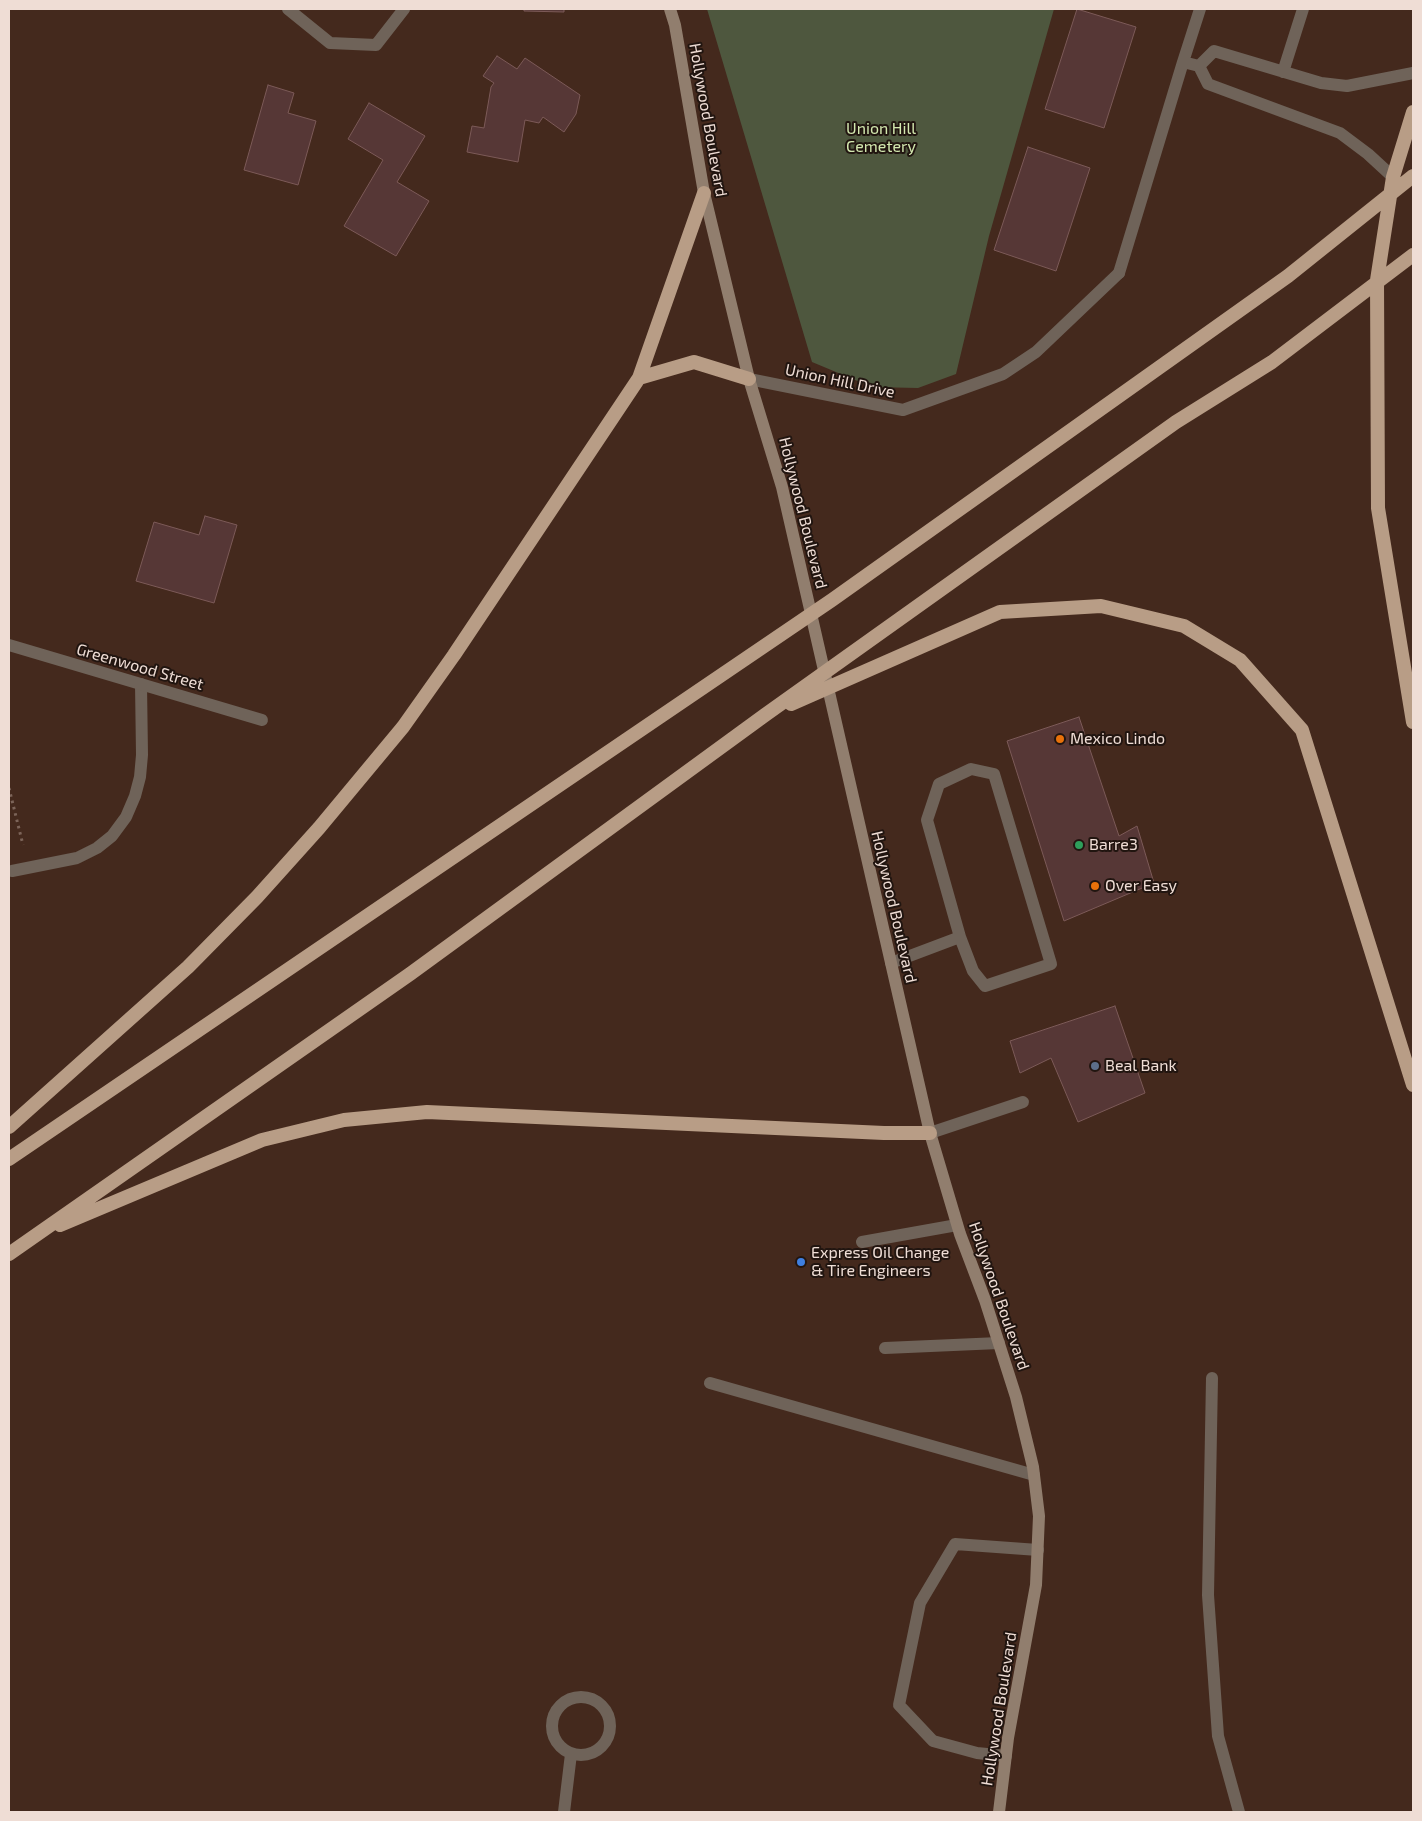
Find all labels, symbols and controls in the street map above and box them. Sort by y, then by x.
street label: Hollywood Boulevard [685,42,731,198]
park label: Union Hill Cemetery [846,119,916,157]
street label: Union Hill Drive [783,360,897,402]
street label: Hollywood Boulevard [775,435,831,591]
street label: Greenwood Street [74,640,206,694]
place label: Mexico Lindo [1070,729,1165,749]
marker: Mexico Lindo [1054,733,1066,745]
street label: Hollywood Boulevard [867,829,921,985]
place label: Barre3 [1089,835,1138,855]
marker: Barre3 [1073,839,1085,851]
place label: Over Easy [1105,876,1177,896]
marker: Over Easy [1089,880,1101,892]
place label: Beal Bank [1105,1056,1177,1076]
marker: Beal Bank [1089,1060,1101,1072]
street label: Hollywood Boulevard [965,1219,1033,1373]
place label: Express Oil Change & Tire Engineers [811,1243,949,1281]
marker: Express Oil Change & Tire Engineers [795,1256,807,1268]
street label: Hollywood Boulevard [977,1631,1021,1787]

